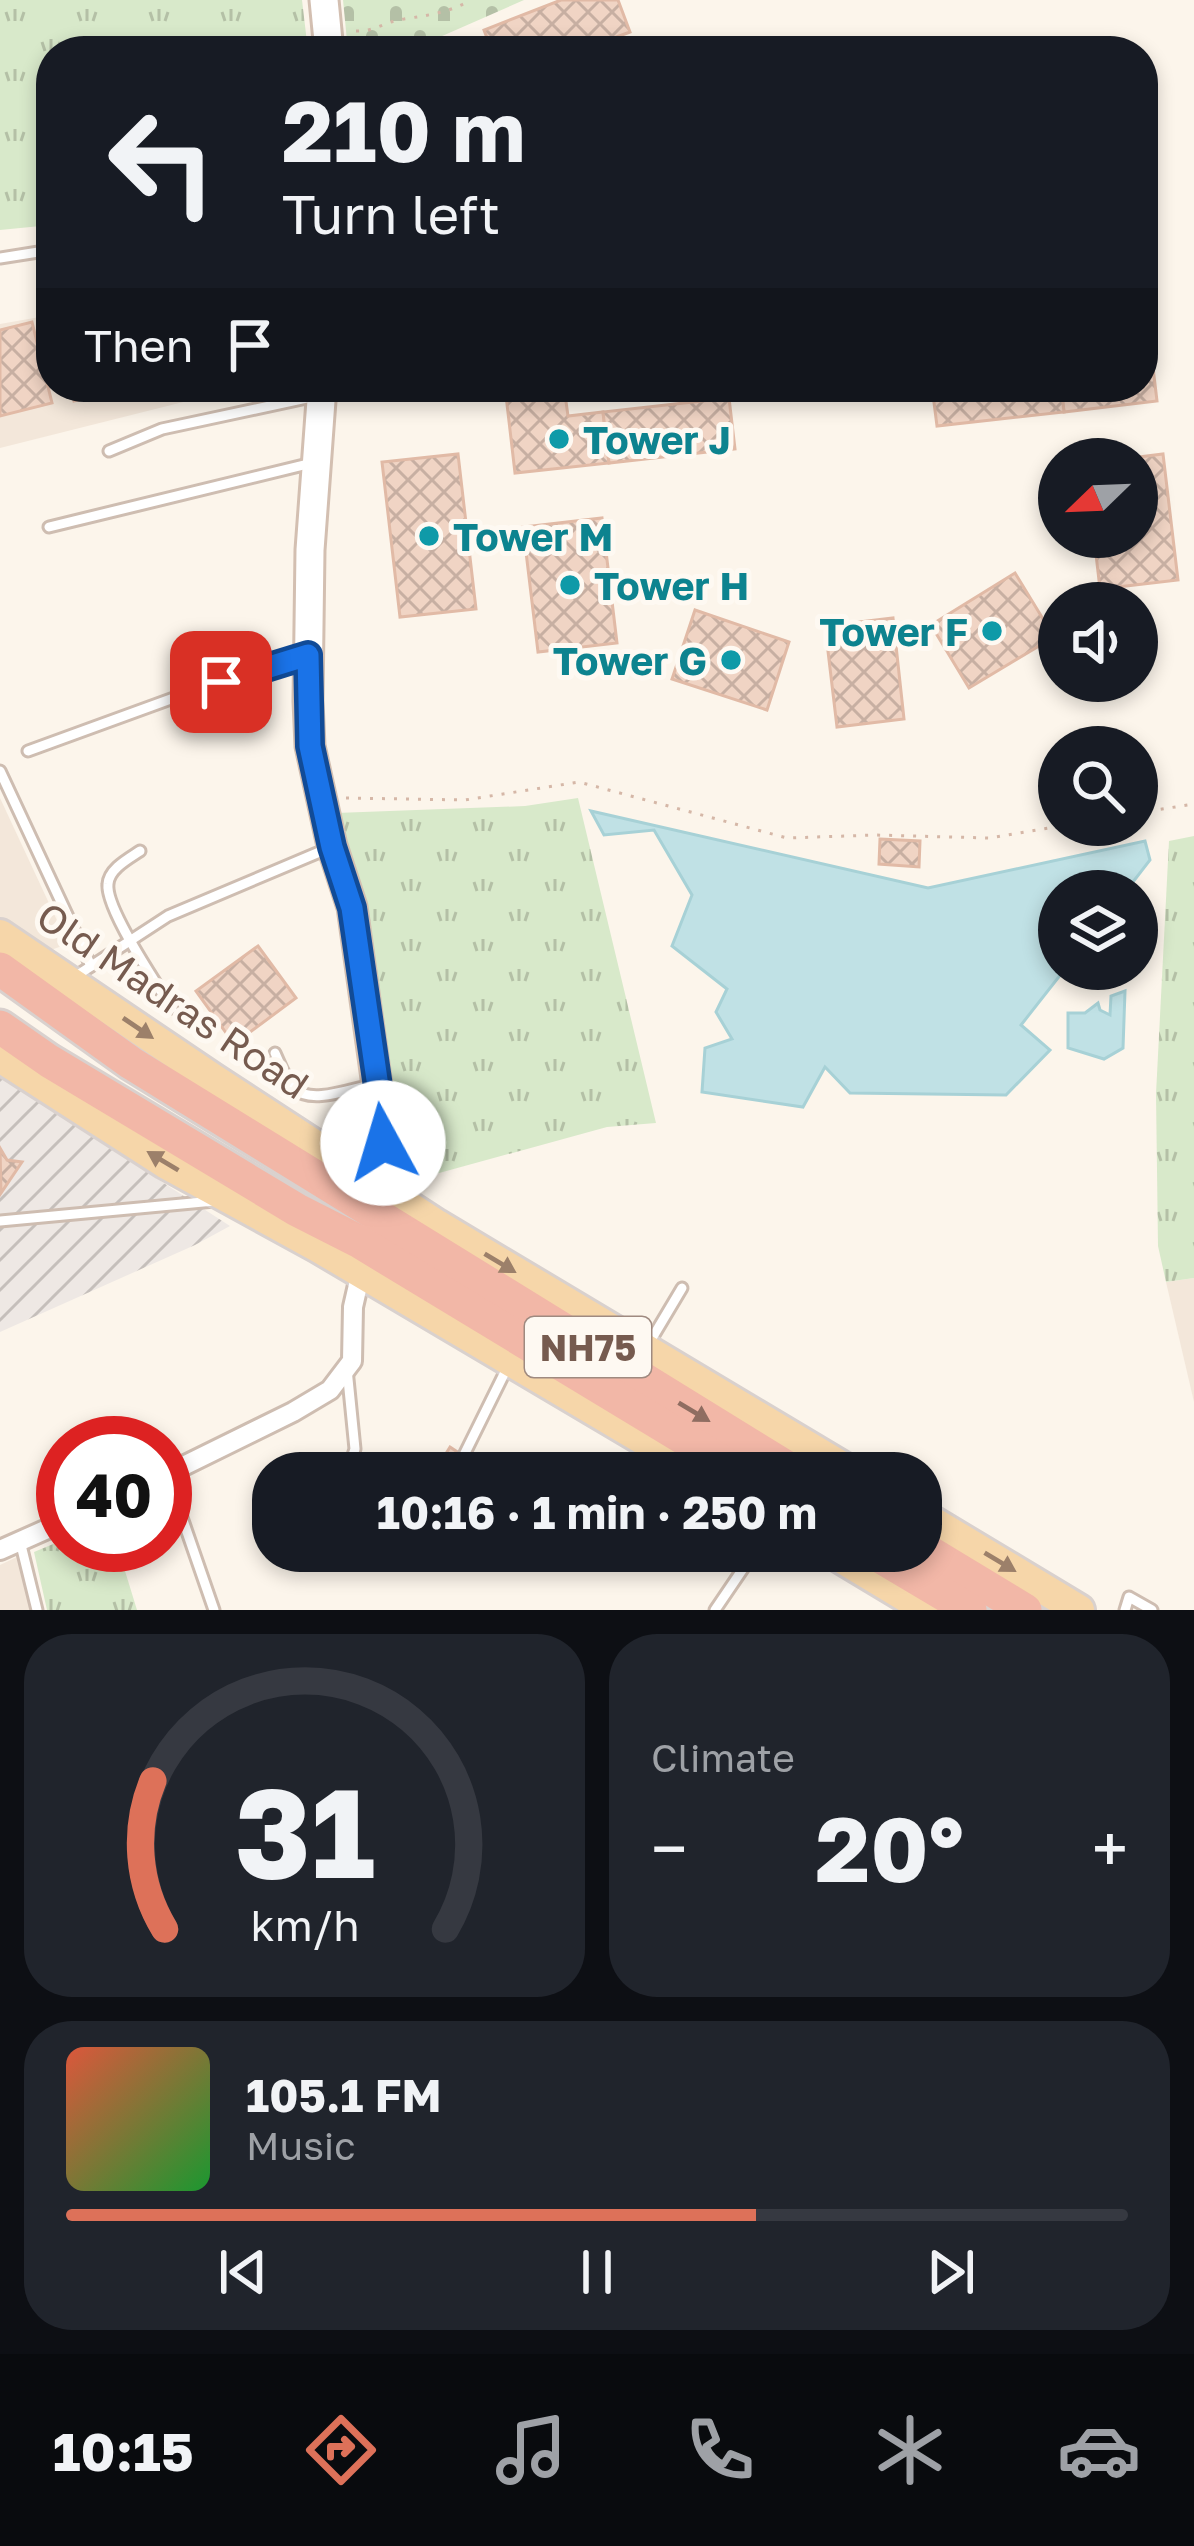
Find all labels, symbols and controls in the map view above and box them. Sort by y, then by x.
text: 210 m [282,80,526,180]
icon: left [84,84,240,240]
text: Turn left [282,181,500,246]
icon: arrive [217,312,283,378]
text: Then [84,318,193,372]
place label: Tower J [583,416,731,463]
marker: Tower J [546,426,572,452]
north arrow [1038,438,1158,558]
map controls [1038,438,1158,990]
place label: Tower M [453,513,613,560]
marker: Tower M [416,523,442,549]
place label: Tower H [594,562,749,609]
marker: Tower H [557,572,583,598]
button: sound [1038,582,1158,702]
place label: Tower F [819,608,968,655]
marker: Tower F [979,618,1005,644]
pin [170,631,272,733]
place label: Tower G [553,637,707,684]
marker: Tower G [718,647,744,673]
icon: arrive [188,649,254,715]
button: search [1038,726,1158,846]
button: layers [1038,870,1158,990]
street label: Old Madras Road [28,892,318,1108]
one-way arrow [121,1017,154,1039]
position arrow [320,1080,446,1206]
one-way arrow [146,1152,180,1173]
one-way arrow [483,1252,517,1273]
road number: NH75 [525,1317,651,1377]
one-way arrow [677,1401,711,1422]
speed limit sign: 40 [36,1416,192,1572]
text: 10:16 · 1 min · 250 m [377,1485,817,1539]
one-way arrow [983,1551,1017,1572]
text: Climate [651,1734,795,1781]
text: 31 [234,1756,375,1905]
text: 20° [815,1794,964,1902]
text: − [651,1808,687,1888]
text: + [1092,1808,1128,1888]
text: km/h [250,1898,359,1949]
text: 105.1 FM [246,2068,442,2122]
text: Music [246,2122,356,2169]
icon: previous [210,2239,276,2305]
icon: pause [564,2239,630,2305]
icon: next [918,2239,984,2305]
icon: directions [299,2408,383,2492]
icon: music [489,2408,573,2492]
icon: phone [678,2408,762,2492]
icon: climate [868,2408,952,2492]
icon: car [1057,2408,1141,2492]
text: 10:15 [53,2418,194,2483]

